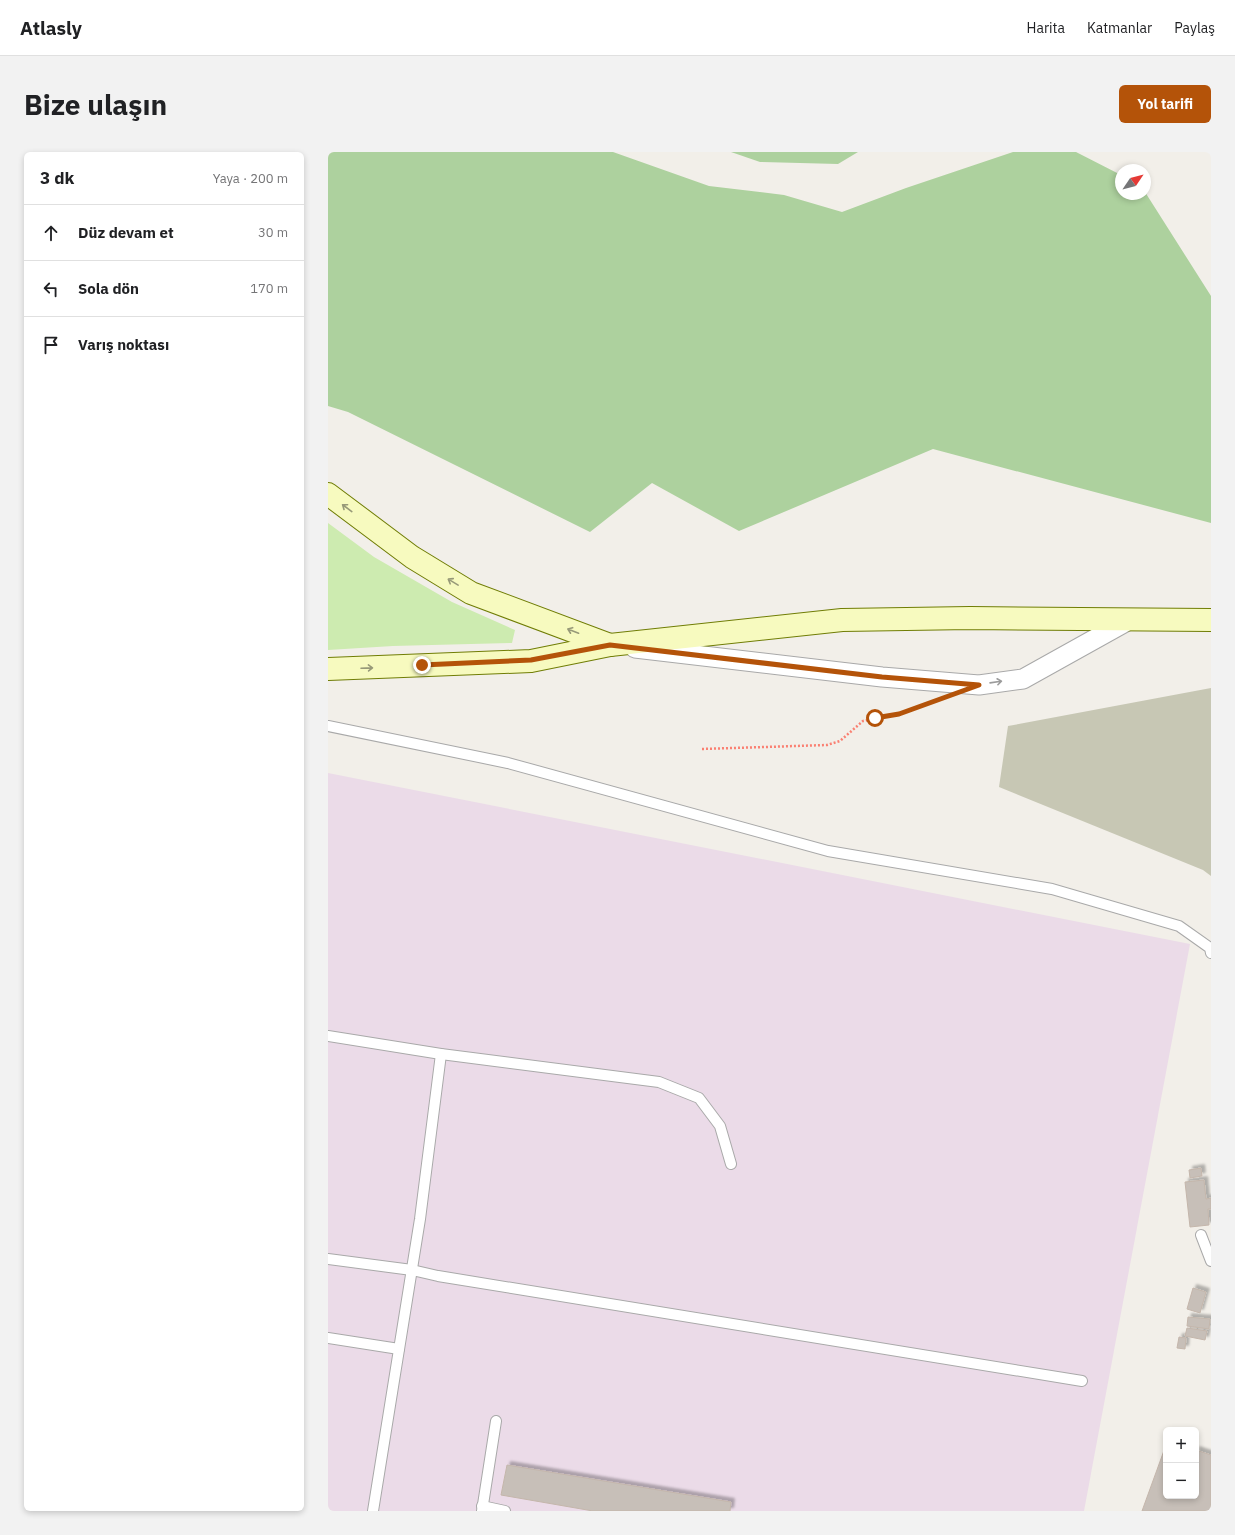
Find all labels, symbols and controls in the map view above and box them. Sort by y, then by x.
text: Atlasly [20,16,82,40]
text: Harita [1027,19,1065,37]
text: Katmanlar [1087,19,1152,37]
text: Paylaş [1174,19,1215,37]
button: Yol tarifi [1119,85,1211,123]
text: Bize ulaşın [24,86,167,123]
north arrow [1115,164,1151,200]
text: 3 dk [40,167,74,189]
text: Yaya · 200 m [213,170,288,187]
icon: ahead [40,222,62,244]
text: Düz devam et [78,223,174,242]
text: 30 m [258,224,288,241]
icon: left [40,278,62,300]
text: Sola dön [78,279,139,298]
text: 170 m [250,280,288,297]
icon: arrive [40,334,62,356]
text: Varış noktası [78,335,169,354]
one-way arrow [341,504,352,512]
one-way arrow [447,577,459,585]
one-way arrow [567,627,580,634]
route end [413,656,431,674]
one-way arrow [360,664,373,671]
one-way arrow [989,678,1002,686]
route start [866,709,884,727]
map controls [1163,1427,1199,1499]
button: + [1163,1427,1199,1463]
button: − [1163,1463,1199,1499]

